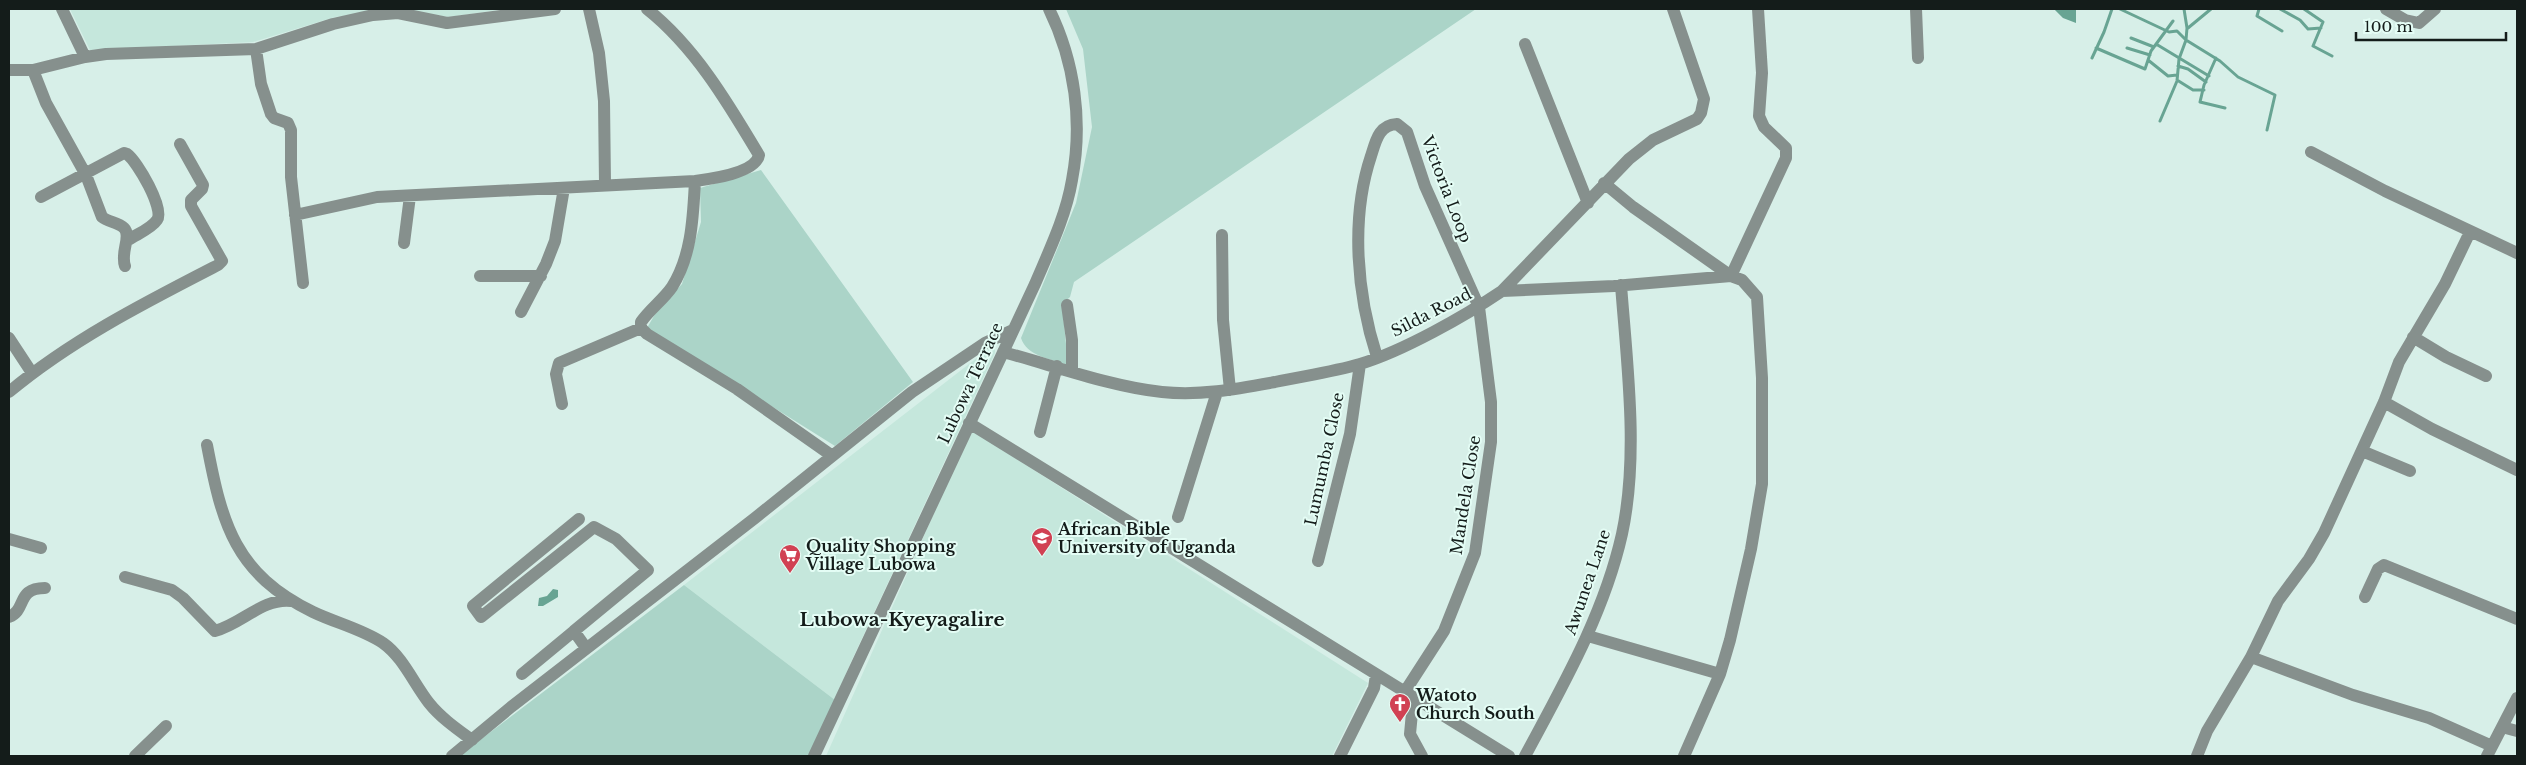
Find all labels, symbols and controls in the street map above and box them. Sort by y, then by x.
scale bar [2356,10,2506,42]
text: 100 m [2364,17,2413,36]
street label: Victoria Loop [1417,132,1477,245]
street label: Silda Road [1387,283,1475,341]
street label: Lubowa Terrace [933,319,1007,447]
street label: Lumumba Close [1300,390,1348,528]
street label: Mandela Close [1446,434,1484,556]
place label: African Bible University of Uganda [1057,519,1236,557]
school or university icon: African Bible University of Uganda [1030,526,1054,557]
street label: Awunea Lane [1559,527,1614,638]
place label: Quality Shopping Village Lubowa [805,536,957,574]
supermarket icon: Quality Shopping Village Lubowa [778,543,802,574]
district label: Lubowa-Kyeyagalire [799,608,1005,631]
place label: Watoto Church South [1415,685,1535,723]
church icon: Watoto Church South [1388,692,1412,723]

